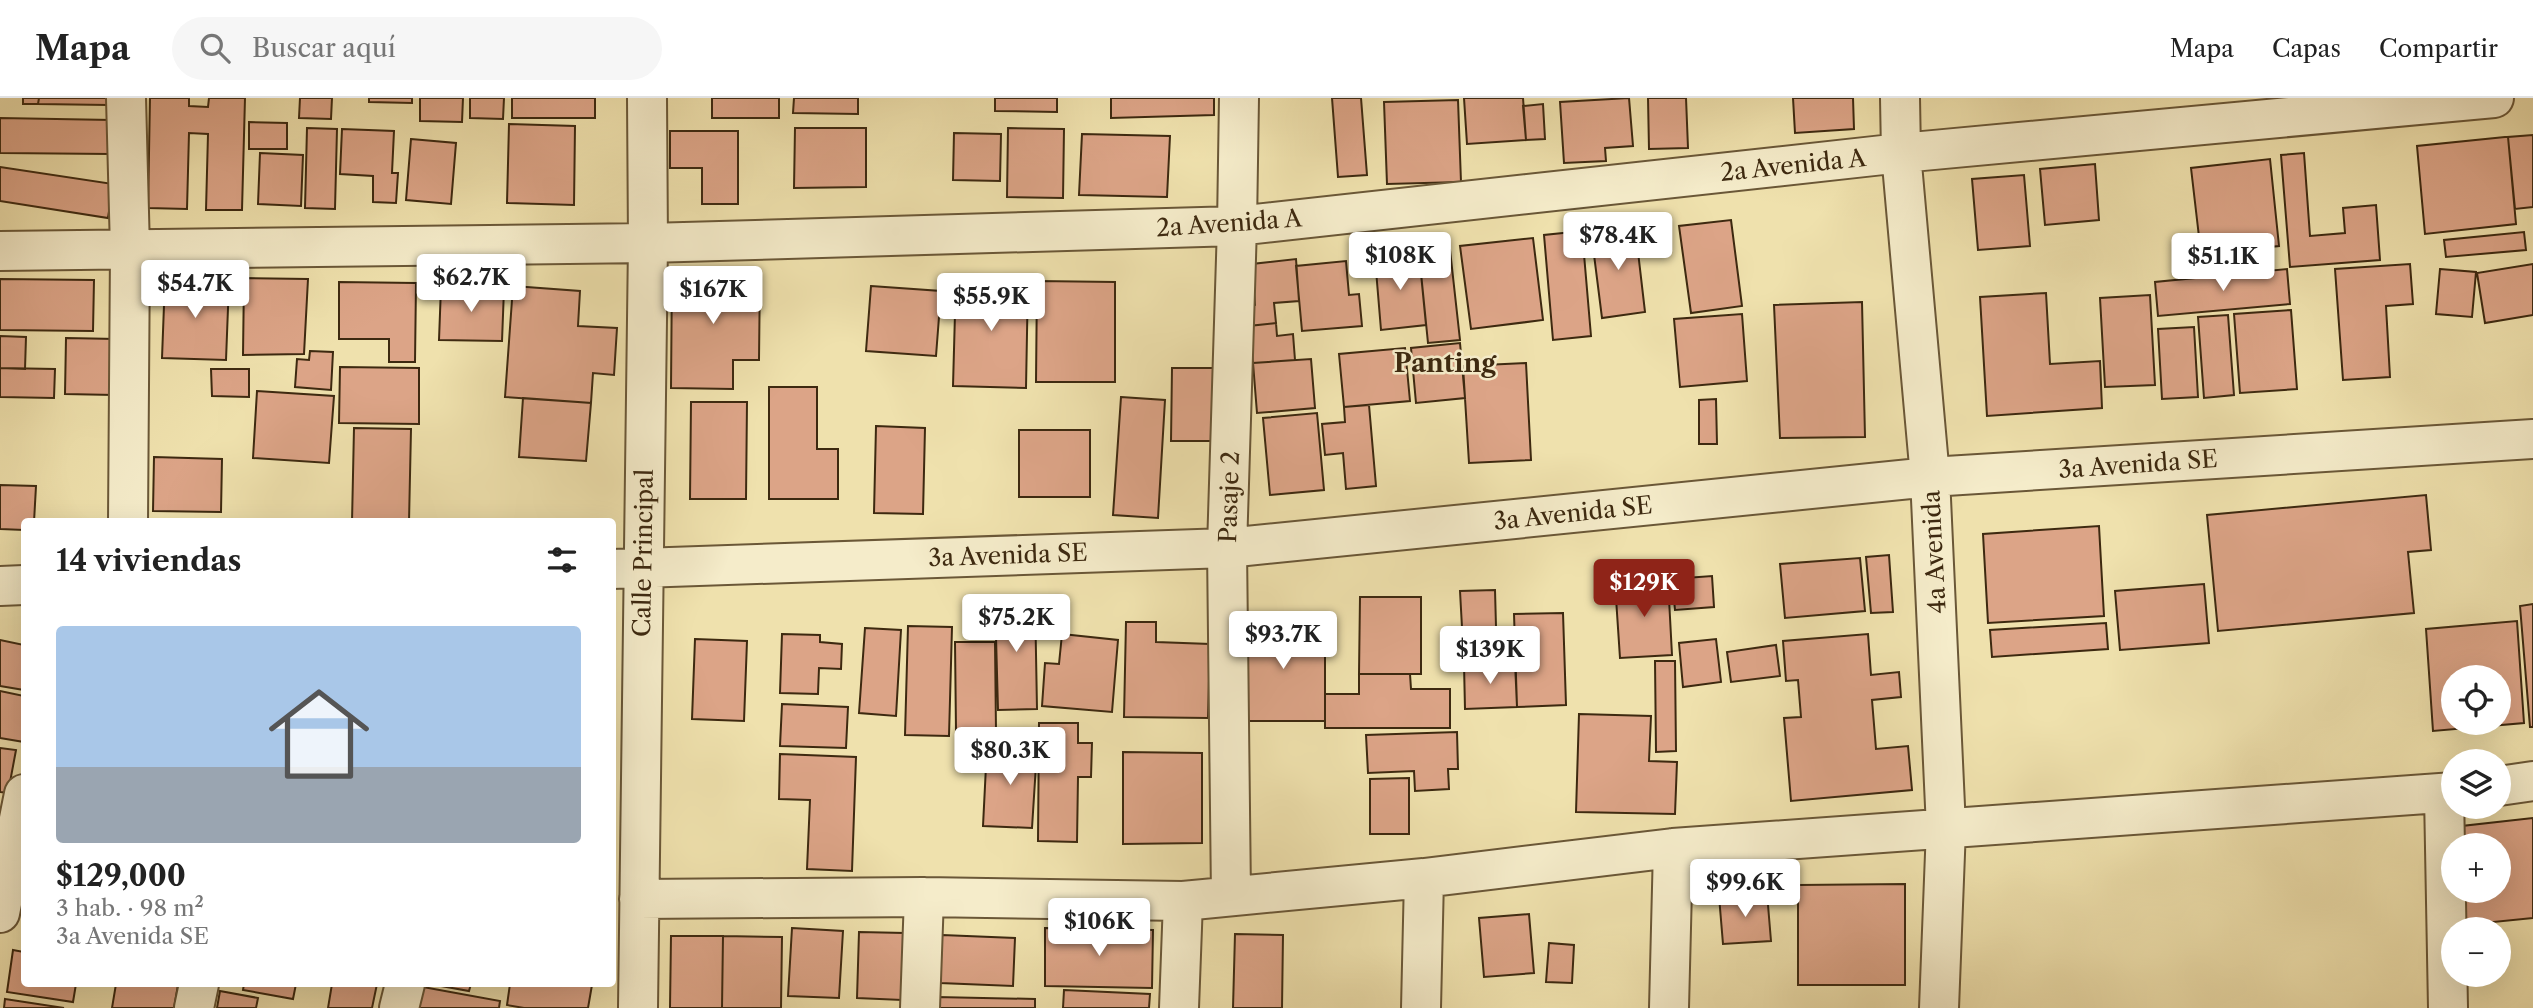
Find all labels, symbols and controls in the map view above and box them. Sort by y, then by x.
search box [172,17,662,80]
text: Mapa [35,28,130,69]
icon: search [196,29,234,67]
text: Buscar aquí [252,32,396,64]
text: Mapa [2170,34,2234,63]
text: Capas [2272,34,2341,63]
text: Compartir [2379,34,2498,63]
street label: 2a Avenida A [1719,143,1868,187]
street label: 2a Avenida A [1155,203,1304,243]
pin: $78.4K [1561,212,1675,272]
text: $78.4K [1579,221,1657,249]
pin: $108K [1351,232,1449,292]
pin: $51.1K [2166,234,2280,293]
text: $108K [1365,241,1435,269]
text: $51.1K [2188,242,2259,270]
pin: $62.7K [414,254,528,314]
pin: $54.7K [138,260,252,320]
text: $62.7K [433,263,509,291]
pin: $167K [664,266,762,326]
text: $54.7K [157,269,233,297]
pin: $55.9K [934,274,1048,333]
text: $167K [679,275,747,303]
text: $55.9K [953,282,1029,310]
district label: Panting [1394,347,1497,379]
street label: 3a Avenida SE [2057,444,2219,484]
street label: Pasaje 2 [1213,451,1245,543]
street label: Calle Principal [627,469,659,637]
street label: 4a Avenida [1916,489,1952,614]
street label: 3a Avenida SE [1492,490,1654,536]
street label: 3a Avenida SE [928,538,1088,572]
icon: filters [543,541,581,579]
text: 14 viviendas [56,542,242,579]
pin: $129K [1595,560,1693,619]
text: $129K [1610,568,1678,596]
pin: $75.2K [959,594,1073,654]
text: $75.2K [978,603,1054,631]
pin: $93.7K [1226,612,1340,671]
text: $93.7K [1245,620,1321,648]
pin: $139K [1441,626,1539,686]
text: $139K [1456,635,1524,663]
map controls [2441,665,2511,987]
button: locate [2441,665,2511,735]
icon: home [256,671,382,797]
pin: $80.3K [953,728,1067,787]
text: $80.3K [970,736,1050,764]
button: layers [2441,749,2511,819]
button: + [2441,833,2511,903]
text: $129,000 [56,857,186,894]
pin: $99.6K [1688,860,1802,919]
text: $99.6K [1706,868,1784,896]
text: 3 hab. · 98 m² [56,894,204,922]
pin: $106K [1050,898,1148,958]
text: $106K [1064,907,1134,935]
button: − [2441,917,2511,987]
text: 3a Avenida SE [56,922,209,950]

